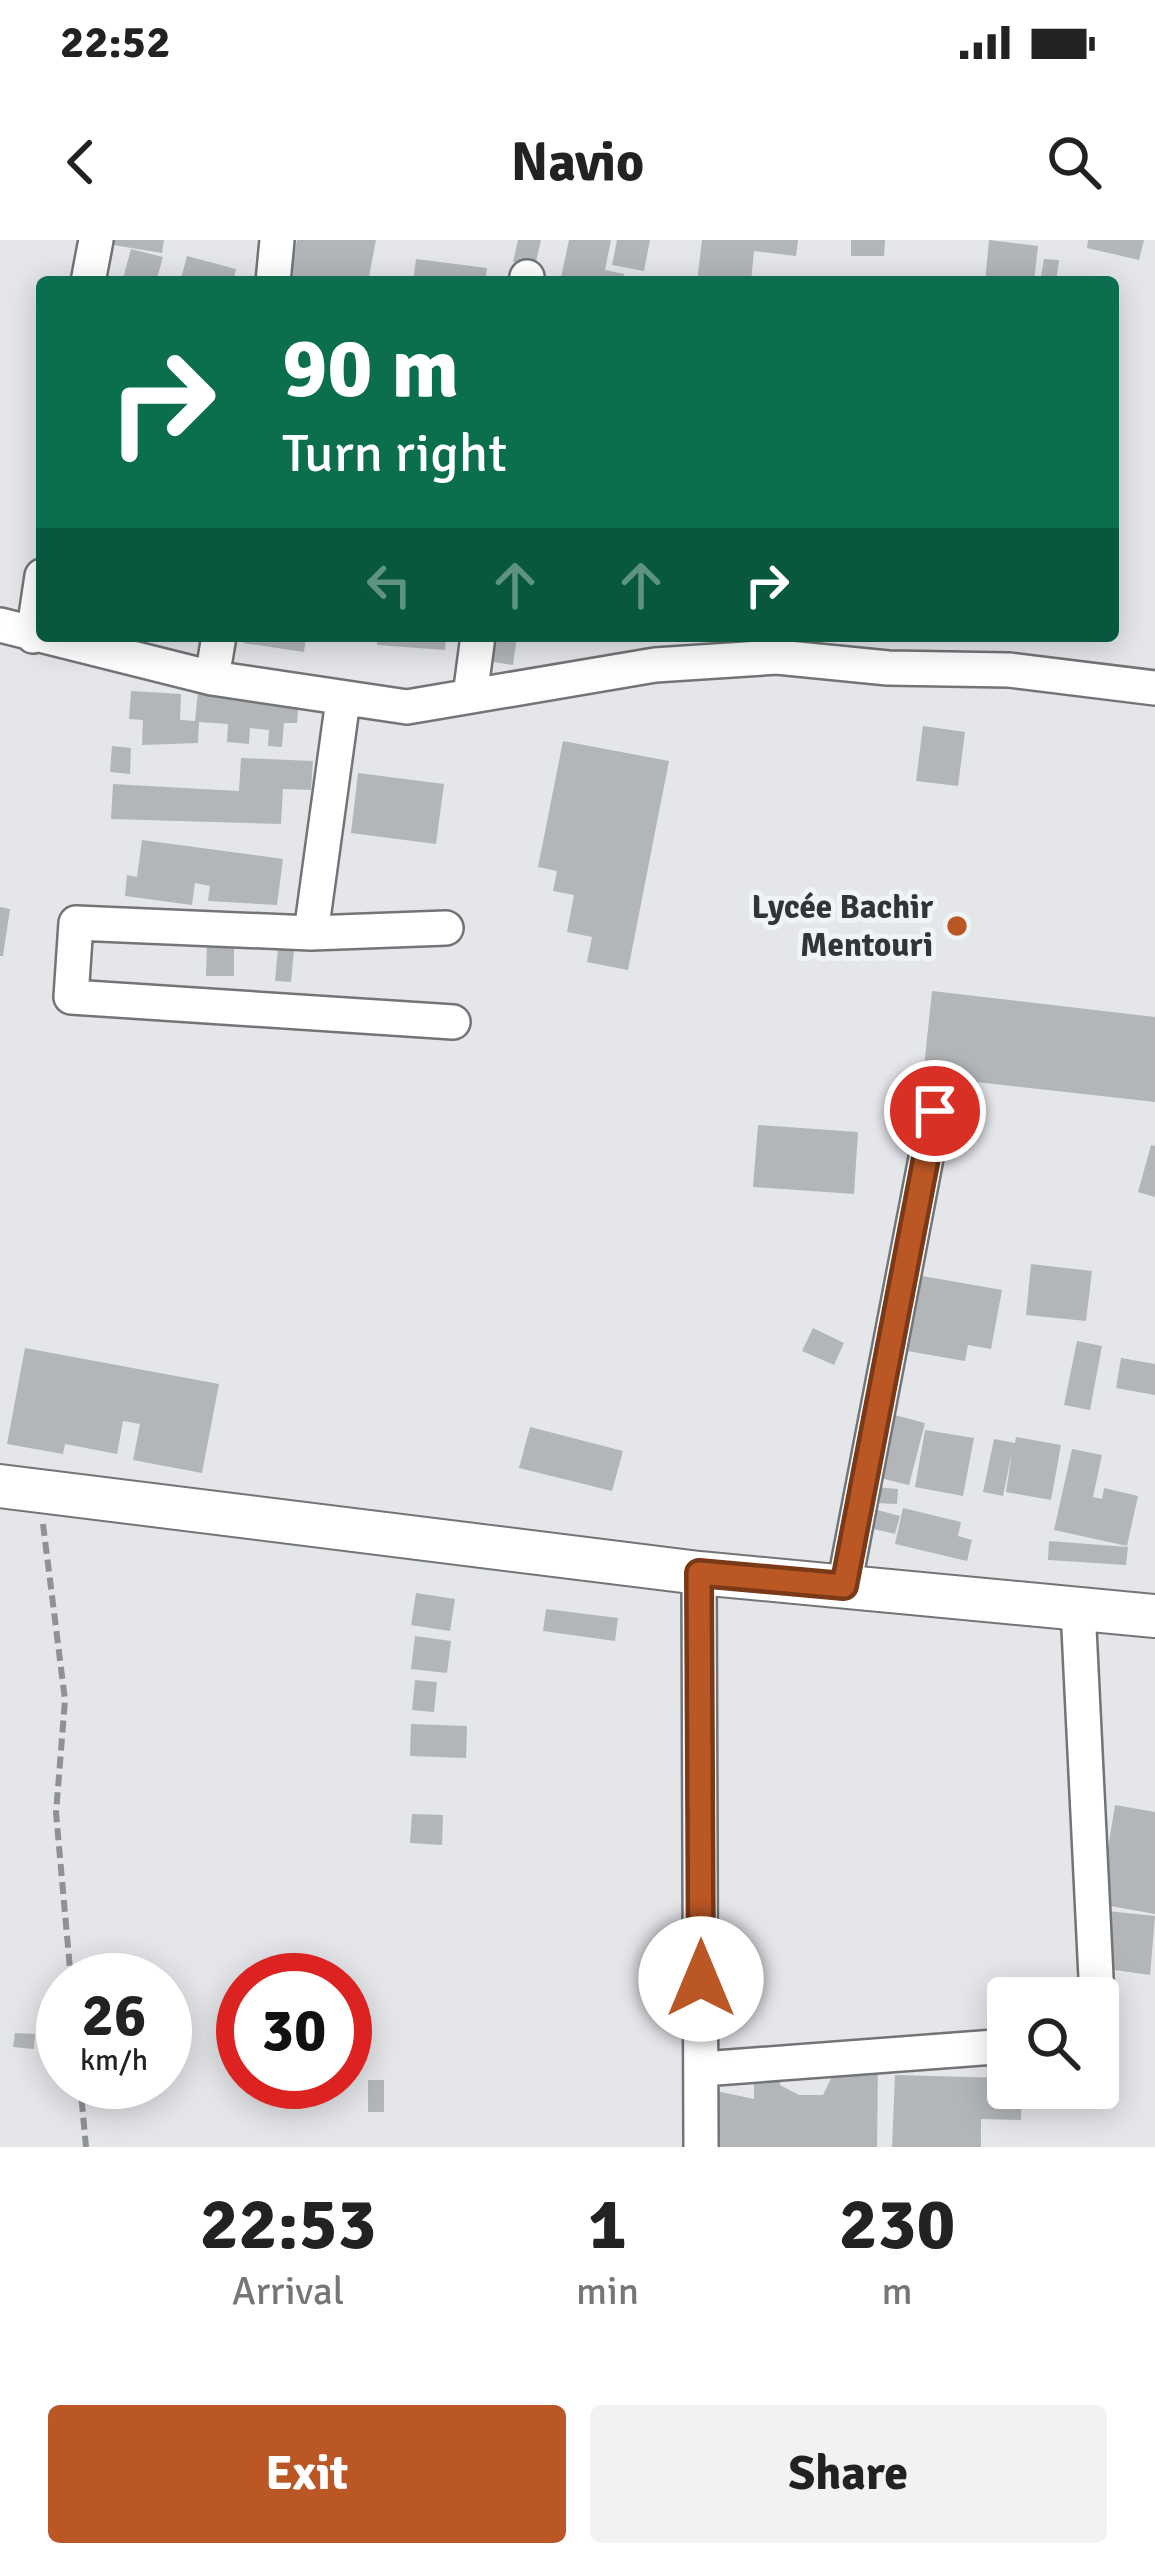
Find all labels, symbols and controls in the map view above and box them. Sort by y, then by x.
text: 22:52 [60,15,170,70]
icon: back [48,129,114,195]
text: Navio [511,129,644,196]
icon: search [1041,129,1107,195]
text: 90 m [282,317,459,421]
icon: right [84,324,240,480]
text: Turn right [282,420,507,487]
icon: left [356,552,422,618]
icon: ahead [482,552,548,618]
icon: ahead [608,552,674,618]
icon: right [734,552,800,618]
place label: Lycée Bachir Mentouri [752,887,934,966]
marker: Lycée Bachir Mentouri [944,913,970,939]
pin [884,1060,986,1162]
icon: arrive [902,1078,968,1144]
position arrow [638,1916,764,2042]
speed limit sign: 30 [216,1953,372,2109]
map controls [987,1977,1119,2109]
button: search [987,1977,1119,2109]
text: 26 [82,1979,146,2053]
text: km/h [80,2042,148,2079]
text: 22:53 [200,2180,376,2269]
text: 1 [588,2180,627,2269]
text: 230 [839,2180,955,2269]
text: Arrival [232,2267,344,2315]
text: min [576,2267,639,2315]
text: m [881,2267,913,2315]
button: Exit [48,2405,566,2543]
button: Share [590,2405,1107,2543]

